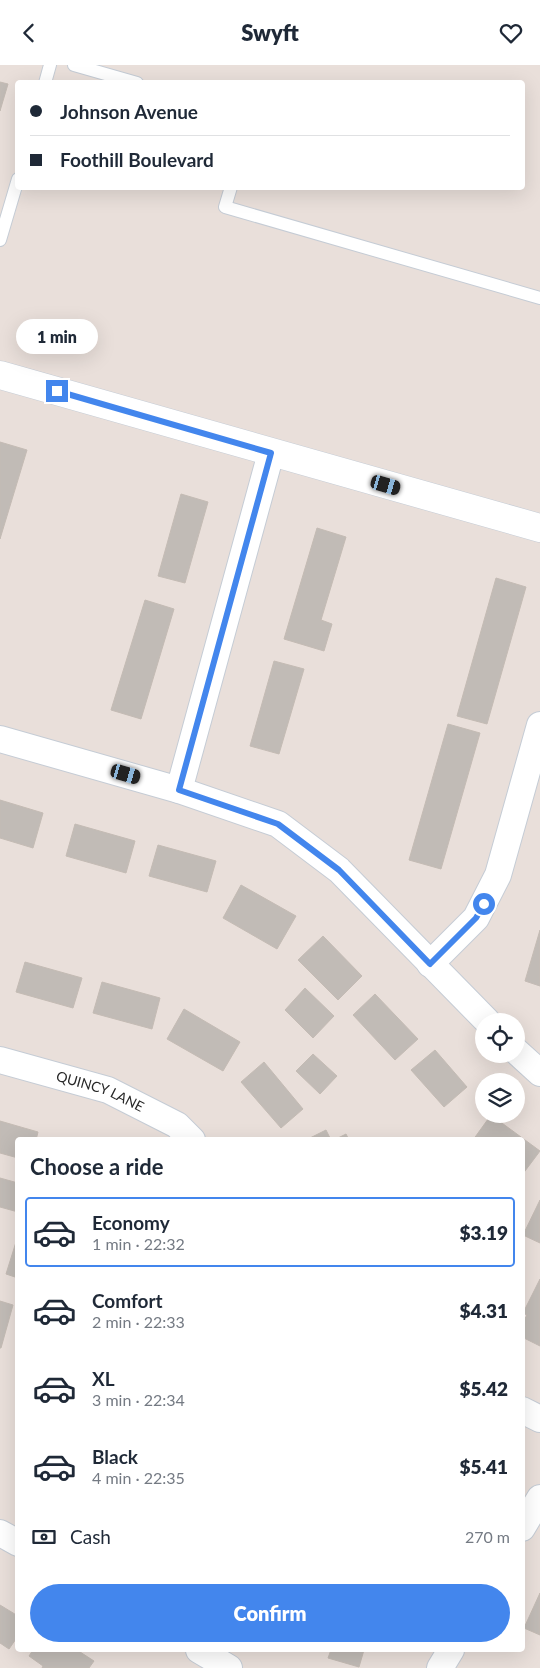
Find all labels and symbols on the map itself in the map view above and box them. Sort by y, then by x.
callout: 1 min [16,319,98,353]
route end [46,380,68,402]
car [369,474,402,496]
car [109,763,142,785]
route start [473,893,495,915]
street label: QUINCY LANE [54,1067,147,1115]

